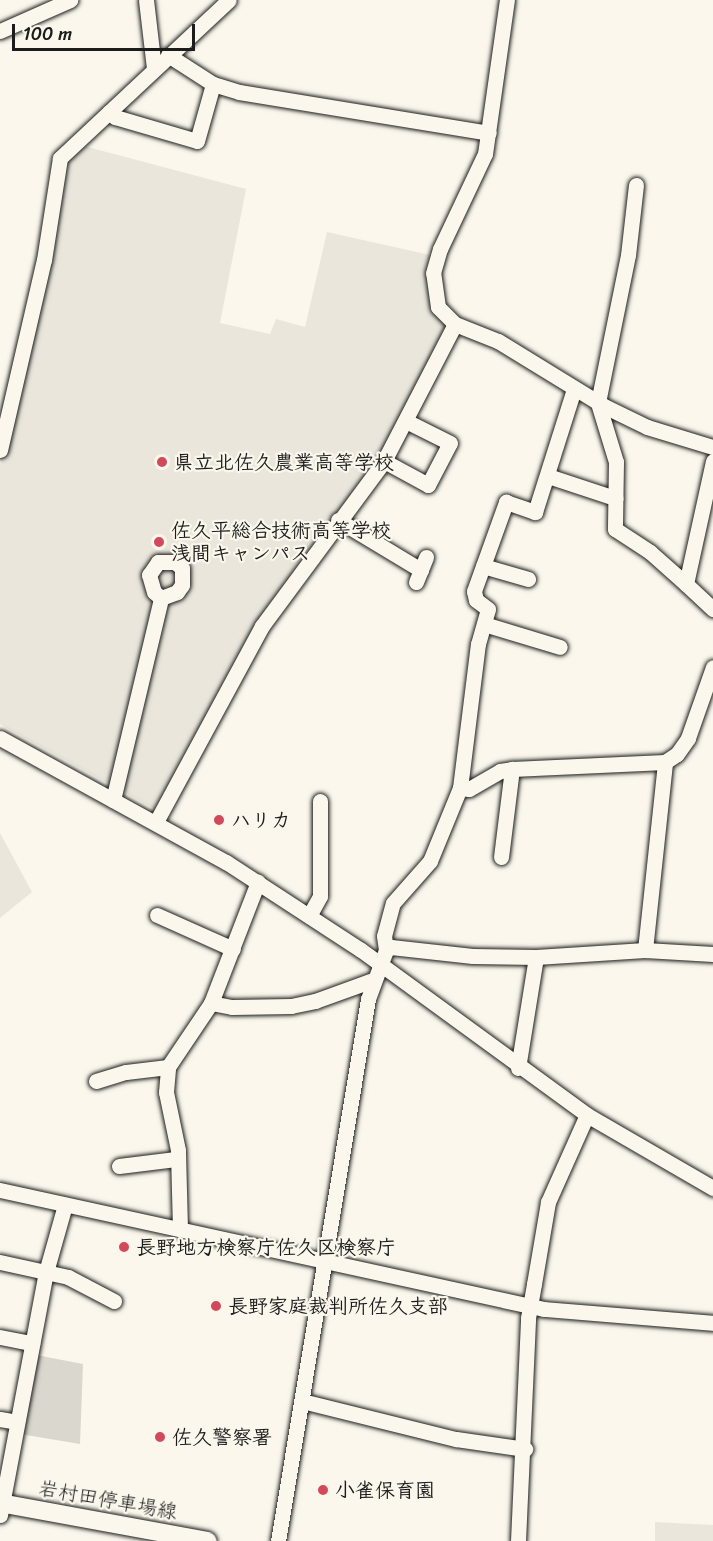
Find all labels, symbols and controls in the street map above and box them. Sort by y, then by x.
scale bar [15,12,198,50]
text: 100 m [23,18,72,50]
place label: 県立北佐久農業高等学校 [174,450,394,474]
marker: 県立北佐久農業高等学校 [155,455,169,469]
place label: 佐久平総合技術高等学校 浅間キャンパス [171,518,391,565]
marker: 佐久平総合技術高等学校 浅間キャンパス [152,535,166,549]
place label: ハリカ [231,808,291,832]
marker: ハリカ [212,813,226,827]
place label: 長野地方検察庁佐久区検察庁 [136,1235,396,1259]
marker: 長野地方検察庁佐久区検察庁 [117,1240,131,1254]
place label: 長野家庭裁判所佐久支部 [228,1294,448,1318]
marker: 長野家庭裁判所佐久支部 [209,1299,223,1313]
place label: 佐久警察署 [172,1425,272,1449]
marker: 佐久警察署 [153,1430,167,1444]
street label: 岩村田停車場線 [37,1476,179,1524]
place label: 小雀保育園 [335,1478,435,1502]
marker: 小雀保育園 [316,1483,330,1497]

